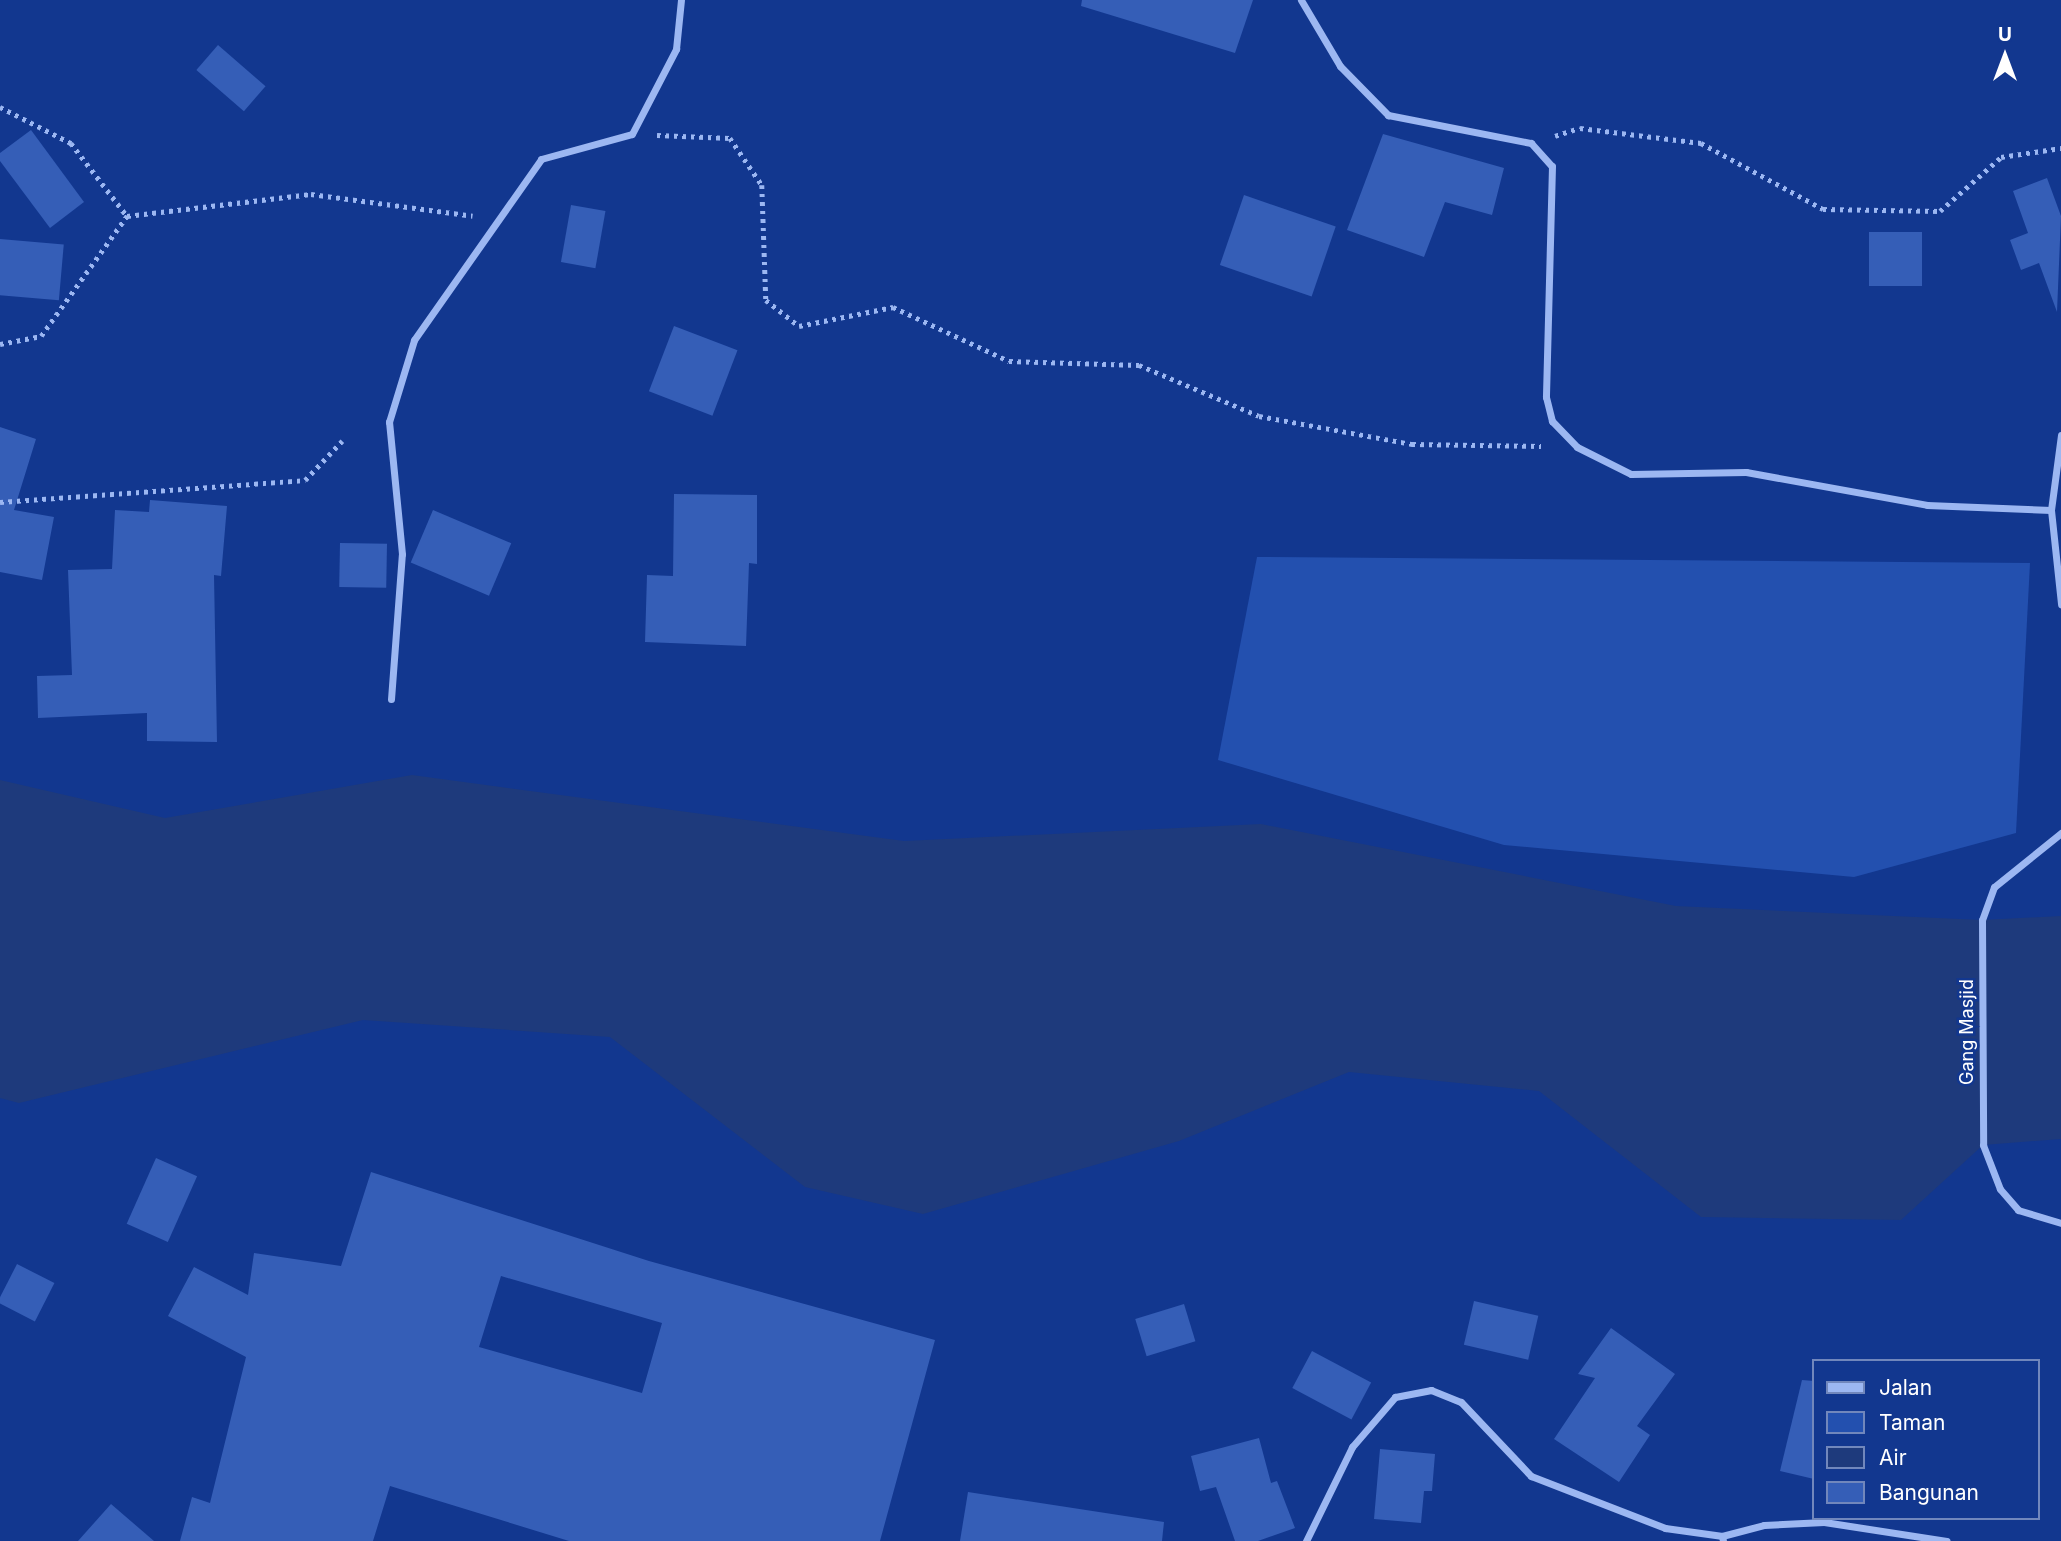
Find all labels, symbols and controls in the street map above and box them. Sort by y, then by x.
north arrow [1970,21,2040,91]
text: U [1998,23,2012,46]
street label: Gang Masjid [1956,979,1978,1085]
legend [1812,1359,2040,1520]
text: Jalan [1879,1375,1932,1400]
text: Taman [1879,1410,1945,1435]
text: Air [1879,1445,1907,1470]
text: Bangunan [1879,1480,1979,1505]

